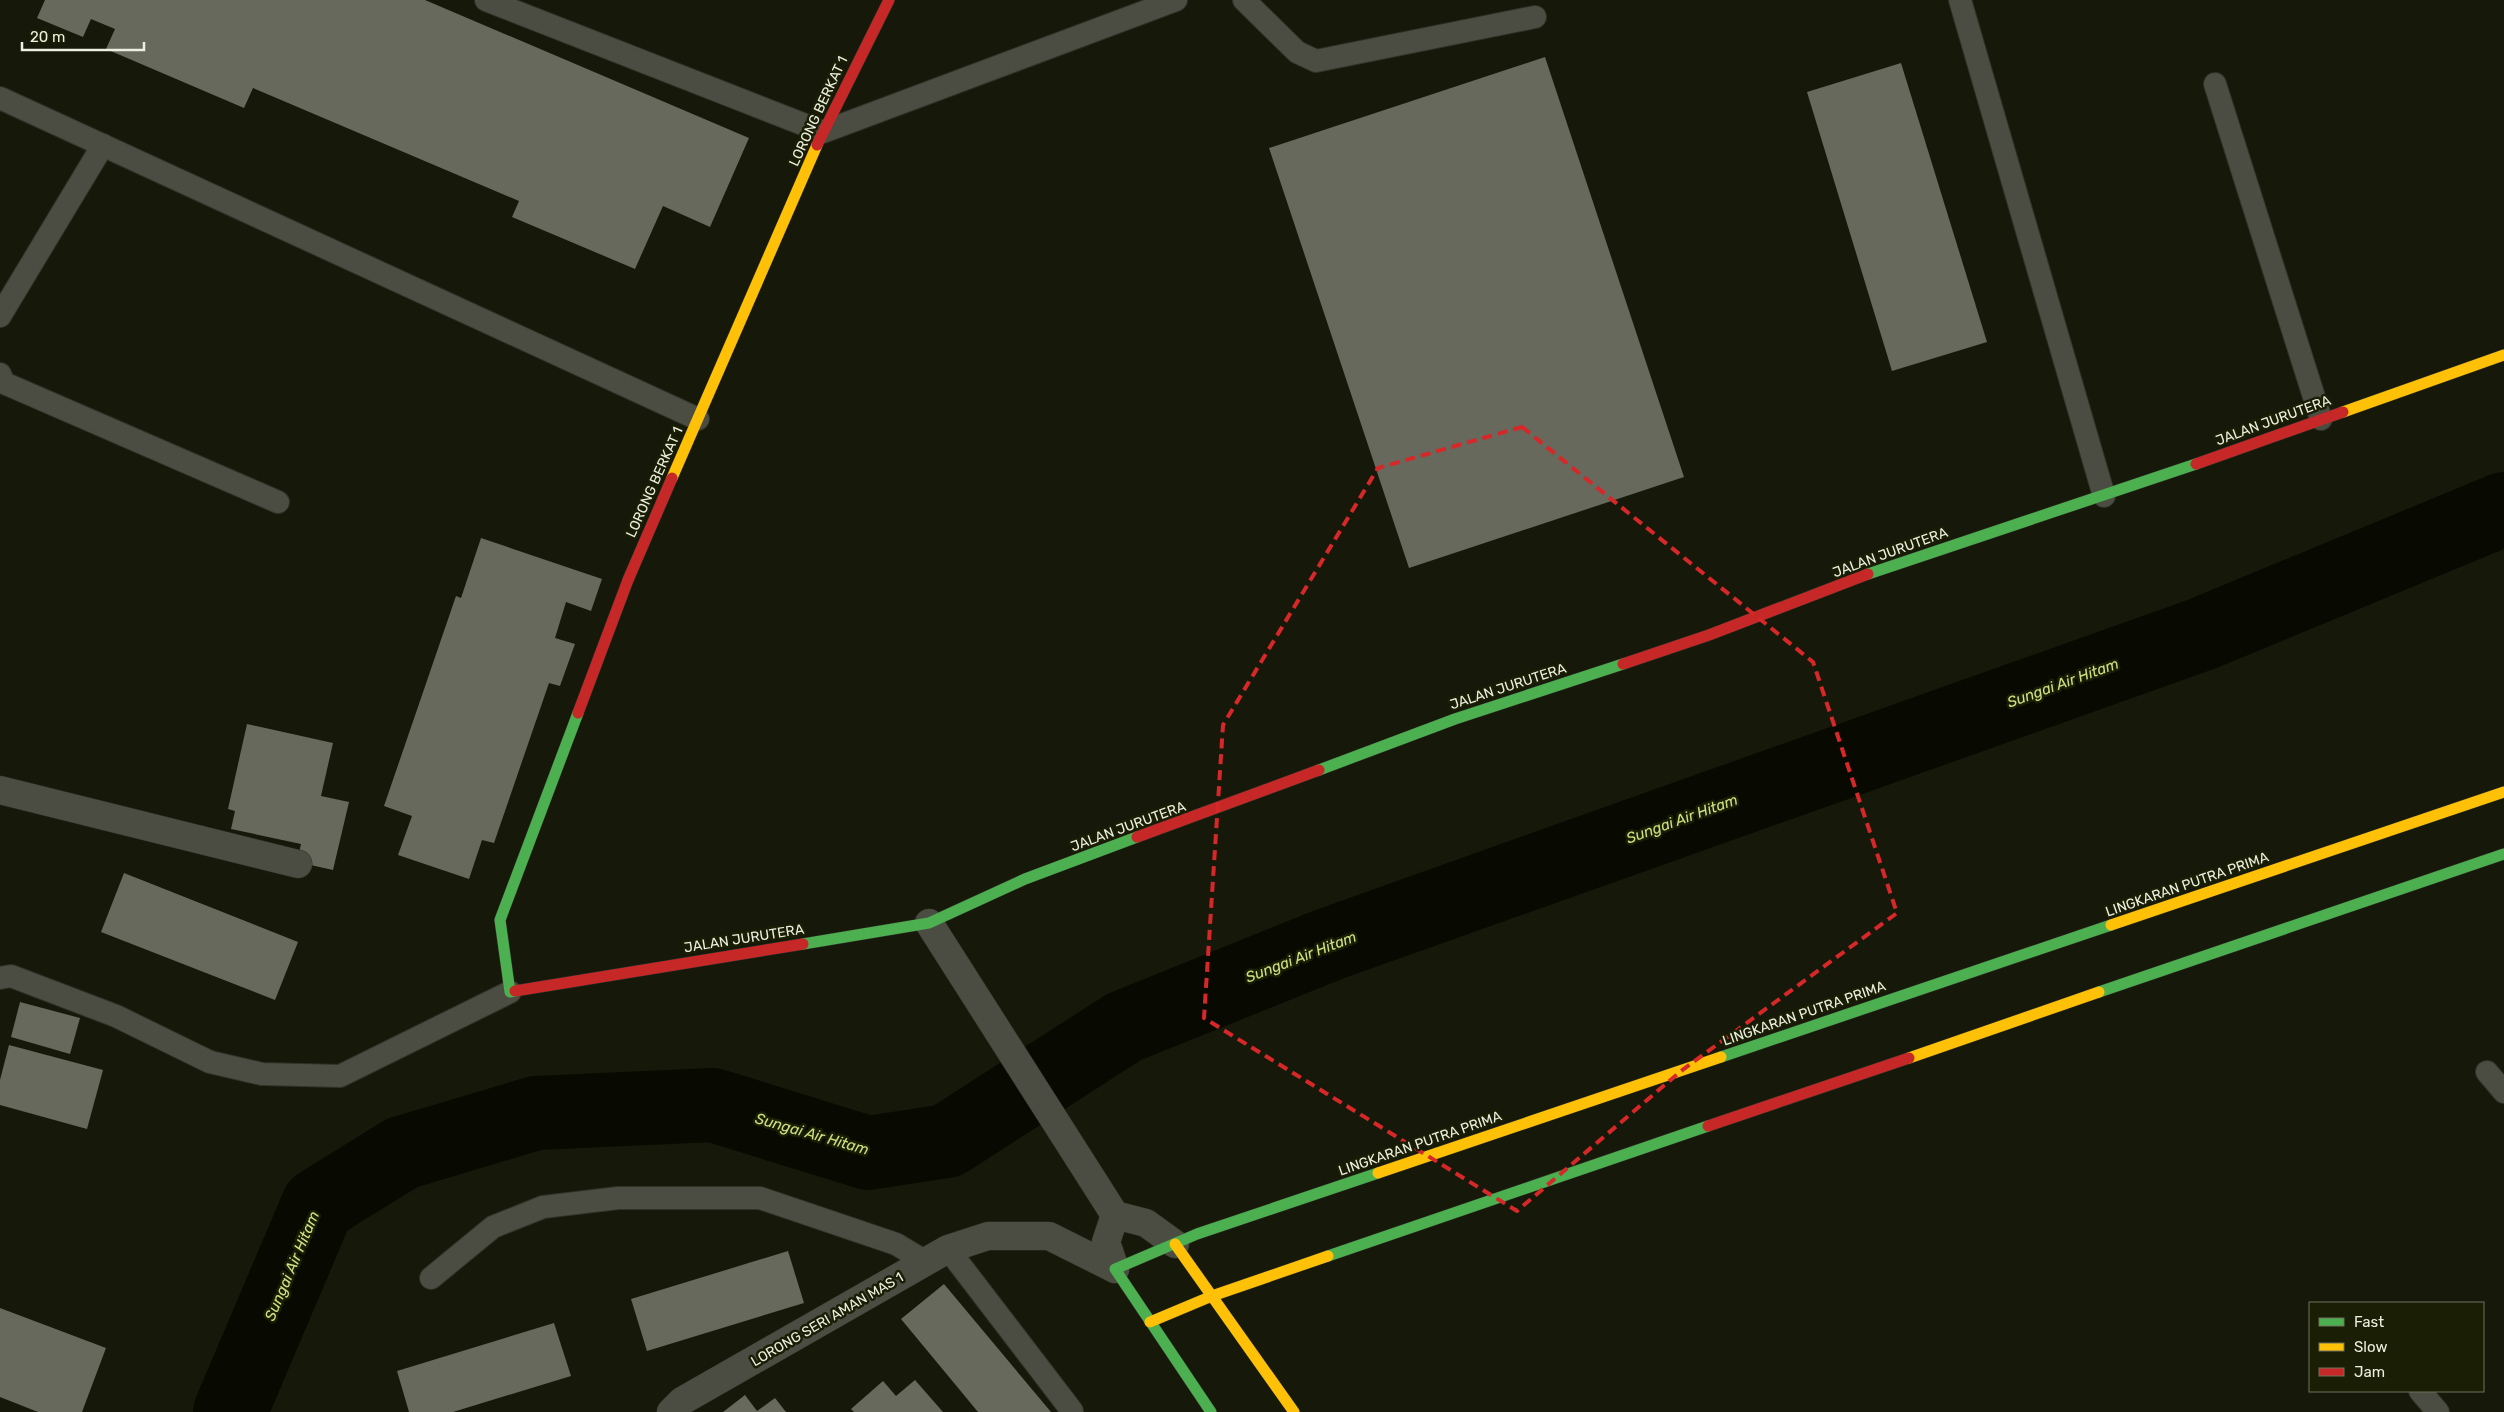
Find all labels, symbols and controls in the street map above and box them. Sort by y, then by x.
scale bar [22,20,145,52]
text: 20 m [30,28,65,46]
street label: LORONG BERKAT 1 [785,53,851,169]
street label: JALAN JURUTERA [2213,392,2334,449]
street label: LORONG BERKAT 1 [622,424,687,540]
street label: JALAN JURUTERA [1830,524,1951,581]
water label: Sungai Air Hitam [2005,654,2121,712]
street label: JALAN JURUTERA [1448,659,1569,713]
water label: Sungai Air Hitam [1624,790,1740,848]
street label: JALAN JURUTERA [1068,798,1189,855]
street label: LINGKARAN PUTRA PRIMA [2103,848,2272,920]
street label: JALAN JURUTERA [683,921,806,956]
water label: Sungai Air Hitam [1243,928,1359,986]
street label: LINGKARAN PUTRA PRIMA [1720,977,1889,1049]
street label: LINGKARAN PUTRA PRIMA [1336,1107,1505,1179]
water label: Sungai Air Hitam [753,1109,871,1159]
water label: Sungai Air Hitam [261,1208,323,1324]
street label: LORONG SERI AMAN MAS 1 [748,1269,907,1370]
legend [2309,1302,2484,1392]
text: Fast [2354,1313,2384,1331]
text: Slow [2354,1338,2387,1356]
text: Jam [2354,1363,2385,1381]

